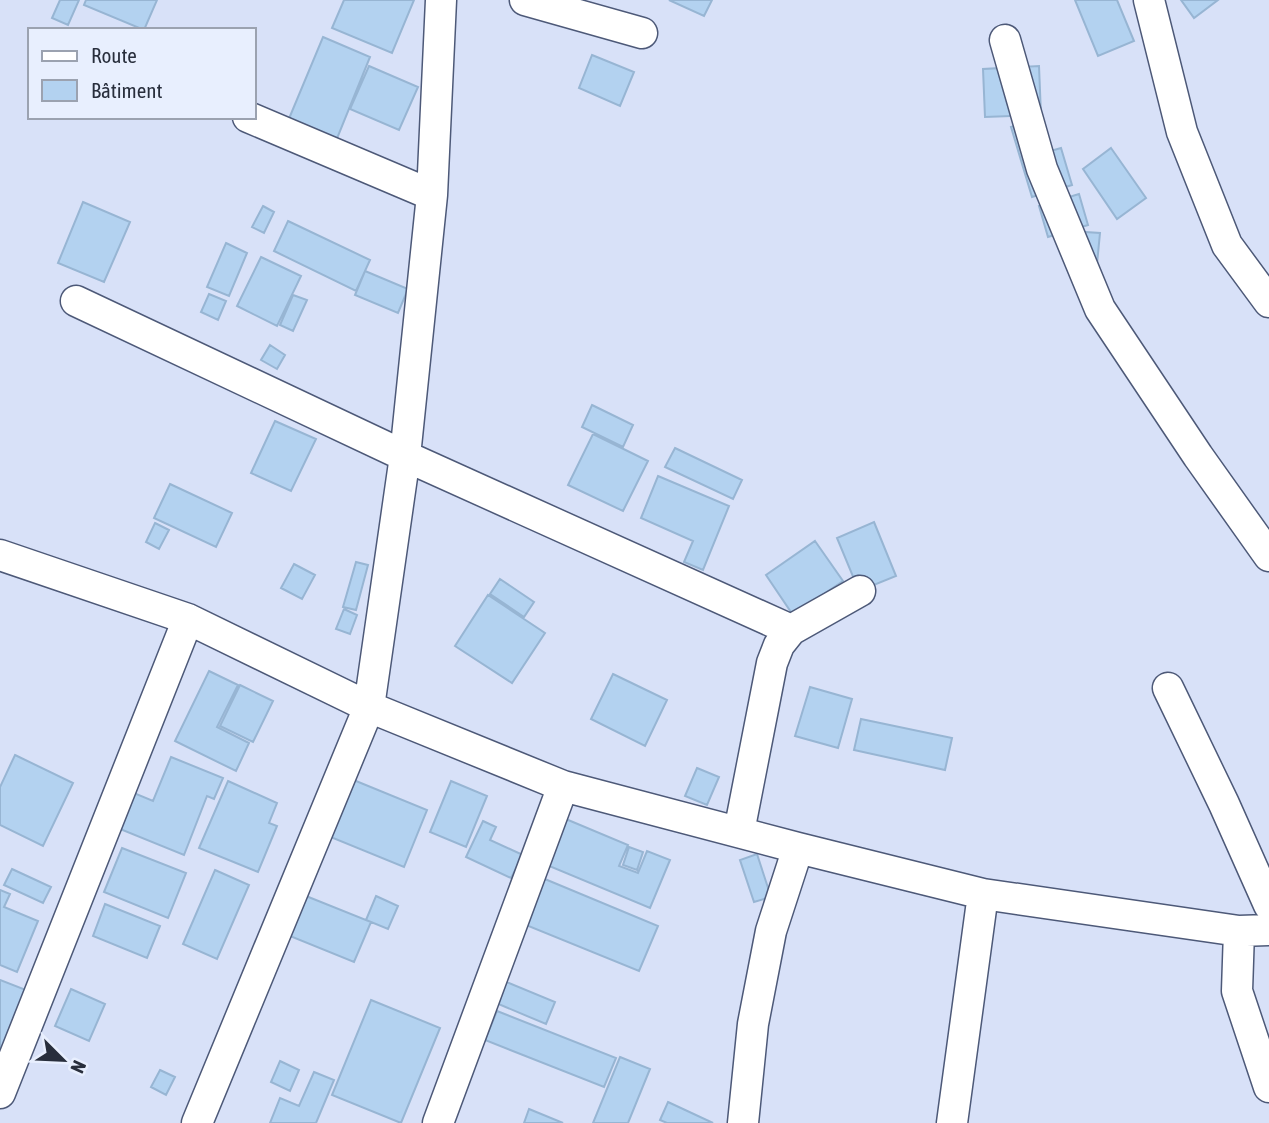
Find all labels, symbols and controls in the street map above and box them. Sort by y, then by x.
legend [28,28,256,119]
text: Route [91,43,137,67]
text: Bâtiment [91,78,162,102]
north arrow [28,1025,98,1095]
text: N [66,1057,91,1077]

